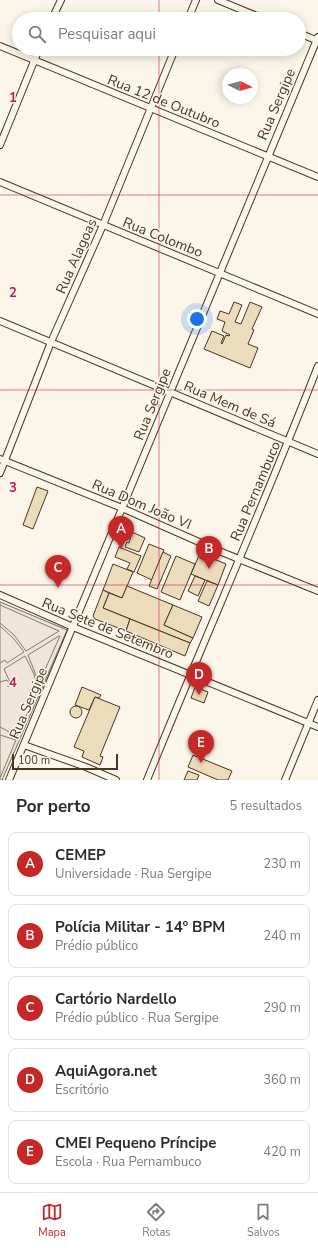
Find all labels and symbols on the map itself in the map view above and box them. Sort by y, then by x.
street label: Rua Sergipe [253,65,300,143]
north arrow [222,68,258,104]
street label: Rua 12 de Outubro [105,70,223,133]
text: 1 [9,89,17,107]
street label: Rua Colombo [120,213,206,262]
street label: Rua Alagoas [51,215,102,297]
text: 2 [9,284,17,302]
your location [187,309,207,329]
street label: Rua Sergipe [129,365,176,443]
street label: Rua Mem de Sá [181,376,279,432]
street label: Rua Pernambuco [226,438,285,544]
street label: Rua Dom João VI [89,475,194,534]
text: 3 [9,479,17,497]
pin: A [108,516,134,549]
pin: B [196,536,222,569]
pin: C [45,555,71,588]
street label: Rua Sete de Setembro [39,593,177,664]
pin: D [186,662,212,695]
street label: Rua Sergipe [5,664,52,742]
text: 4 [9,674,17,692]
pin: E [188,730,214,763]
scale bar [12,752,118,771]

